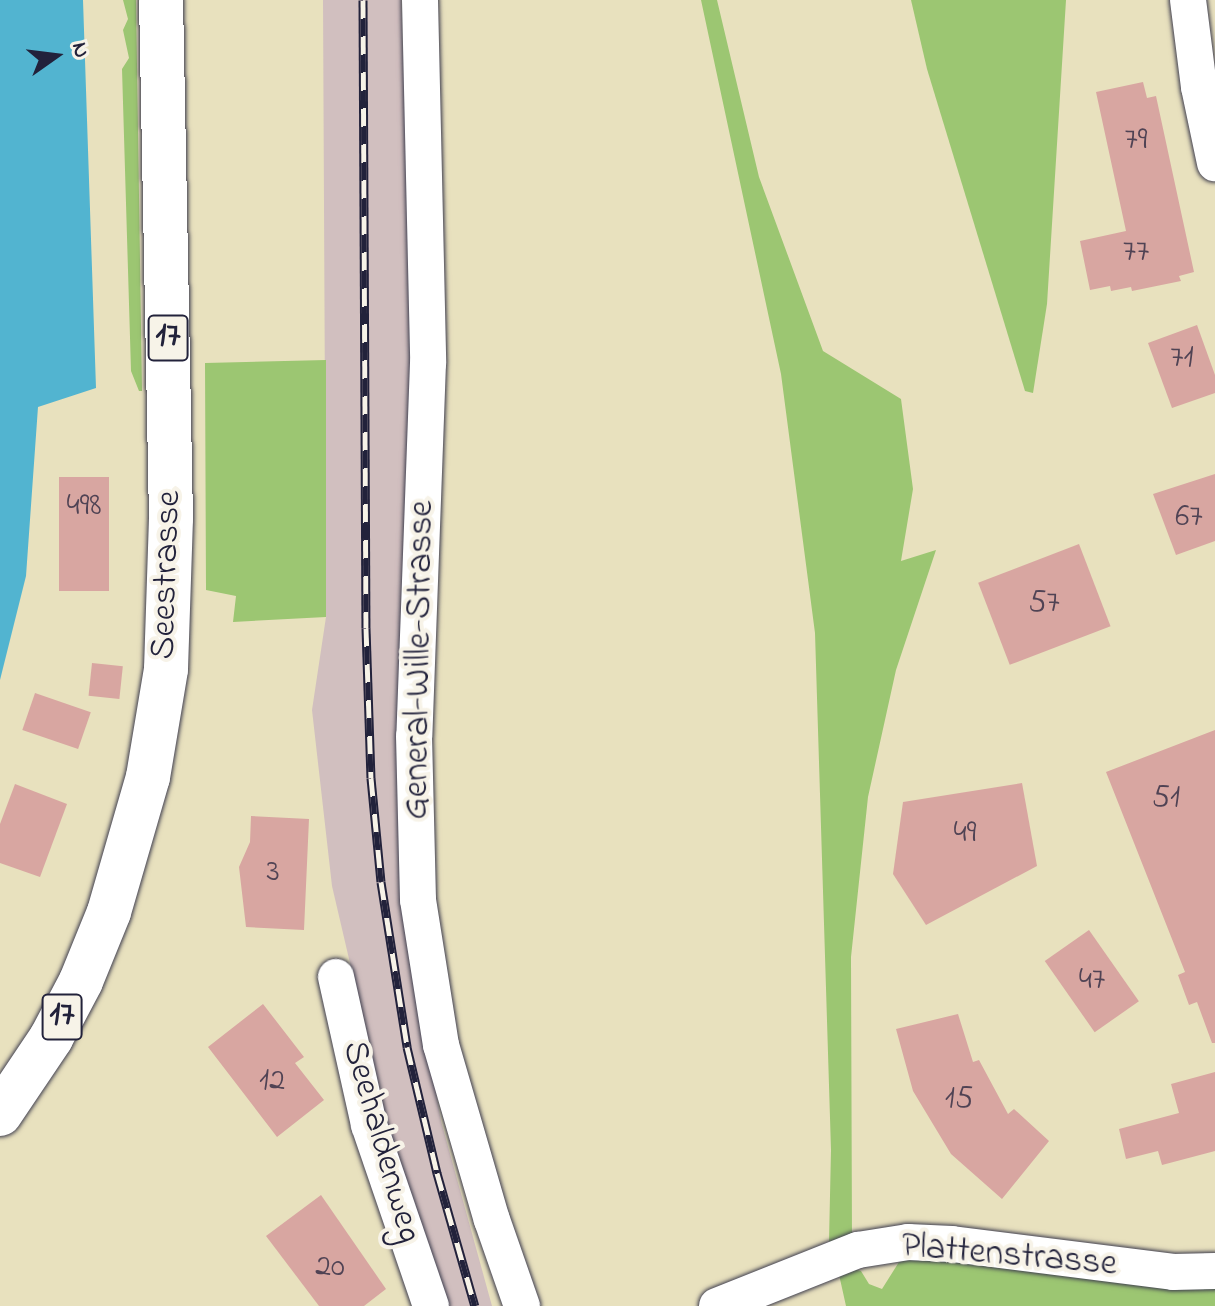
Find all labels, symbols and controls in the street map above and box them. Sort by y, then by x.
north arrow [16,16,96,96]
text: N [62,39,97,61]
house number: 79 [1125,122,1147,160]
house number: 77 [1123,234,1149,272]
road number: 17 [146,308,190,368]
house number: 71 [1170,340,1194,378]
house number: 498 [67,488,101,526]
street label: Seestrasse [142,490,192,660]
house number: 67 [1175,499,1203,537]
street label: General-Wille-Strasse [396,500,444,820]
house number: 57 [1028,585,1060,623]
house number: 51 [1152,780,1180,818]
house number: 49 [954,815,976,853]
house number: 3 [266,854,280,892]
house number: 47 [1079,962,1105,1000]
road number: 17 [40,987,84,1047]
street label: Seehaldenweg [332,1036,430,1248]
house number: 12 [259,1063,285,1101]
house number: 15 [945,1081,973,1119]
street label: Plattenstrasse [900,1225,1118,1287]
house number: 20 [315,1249,345,1287]

